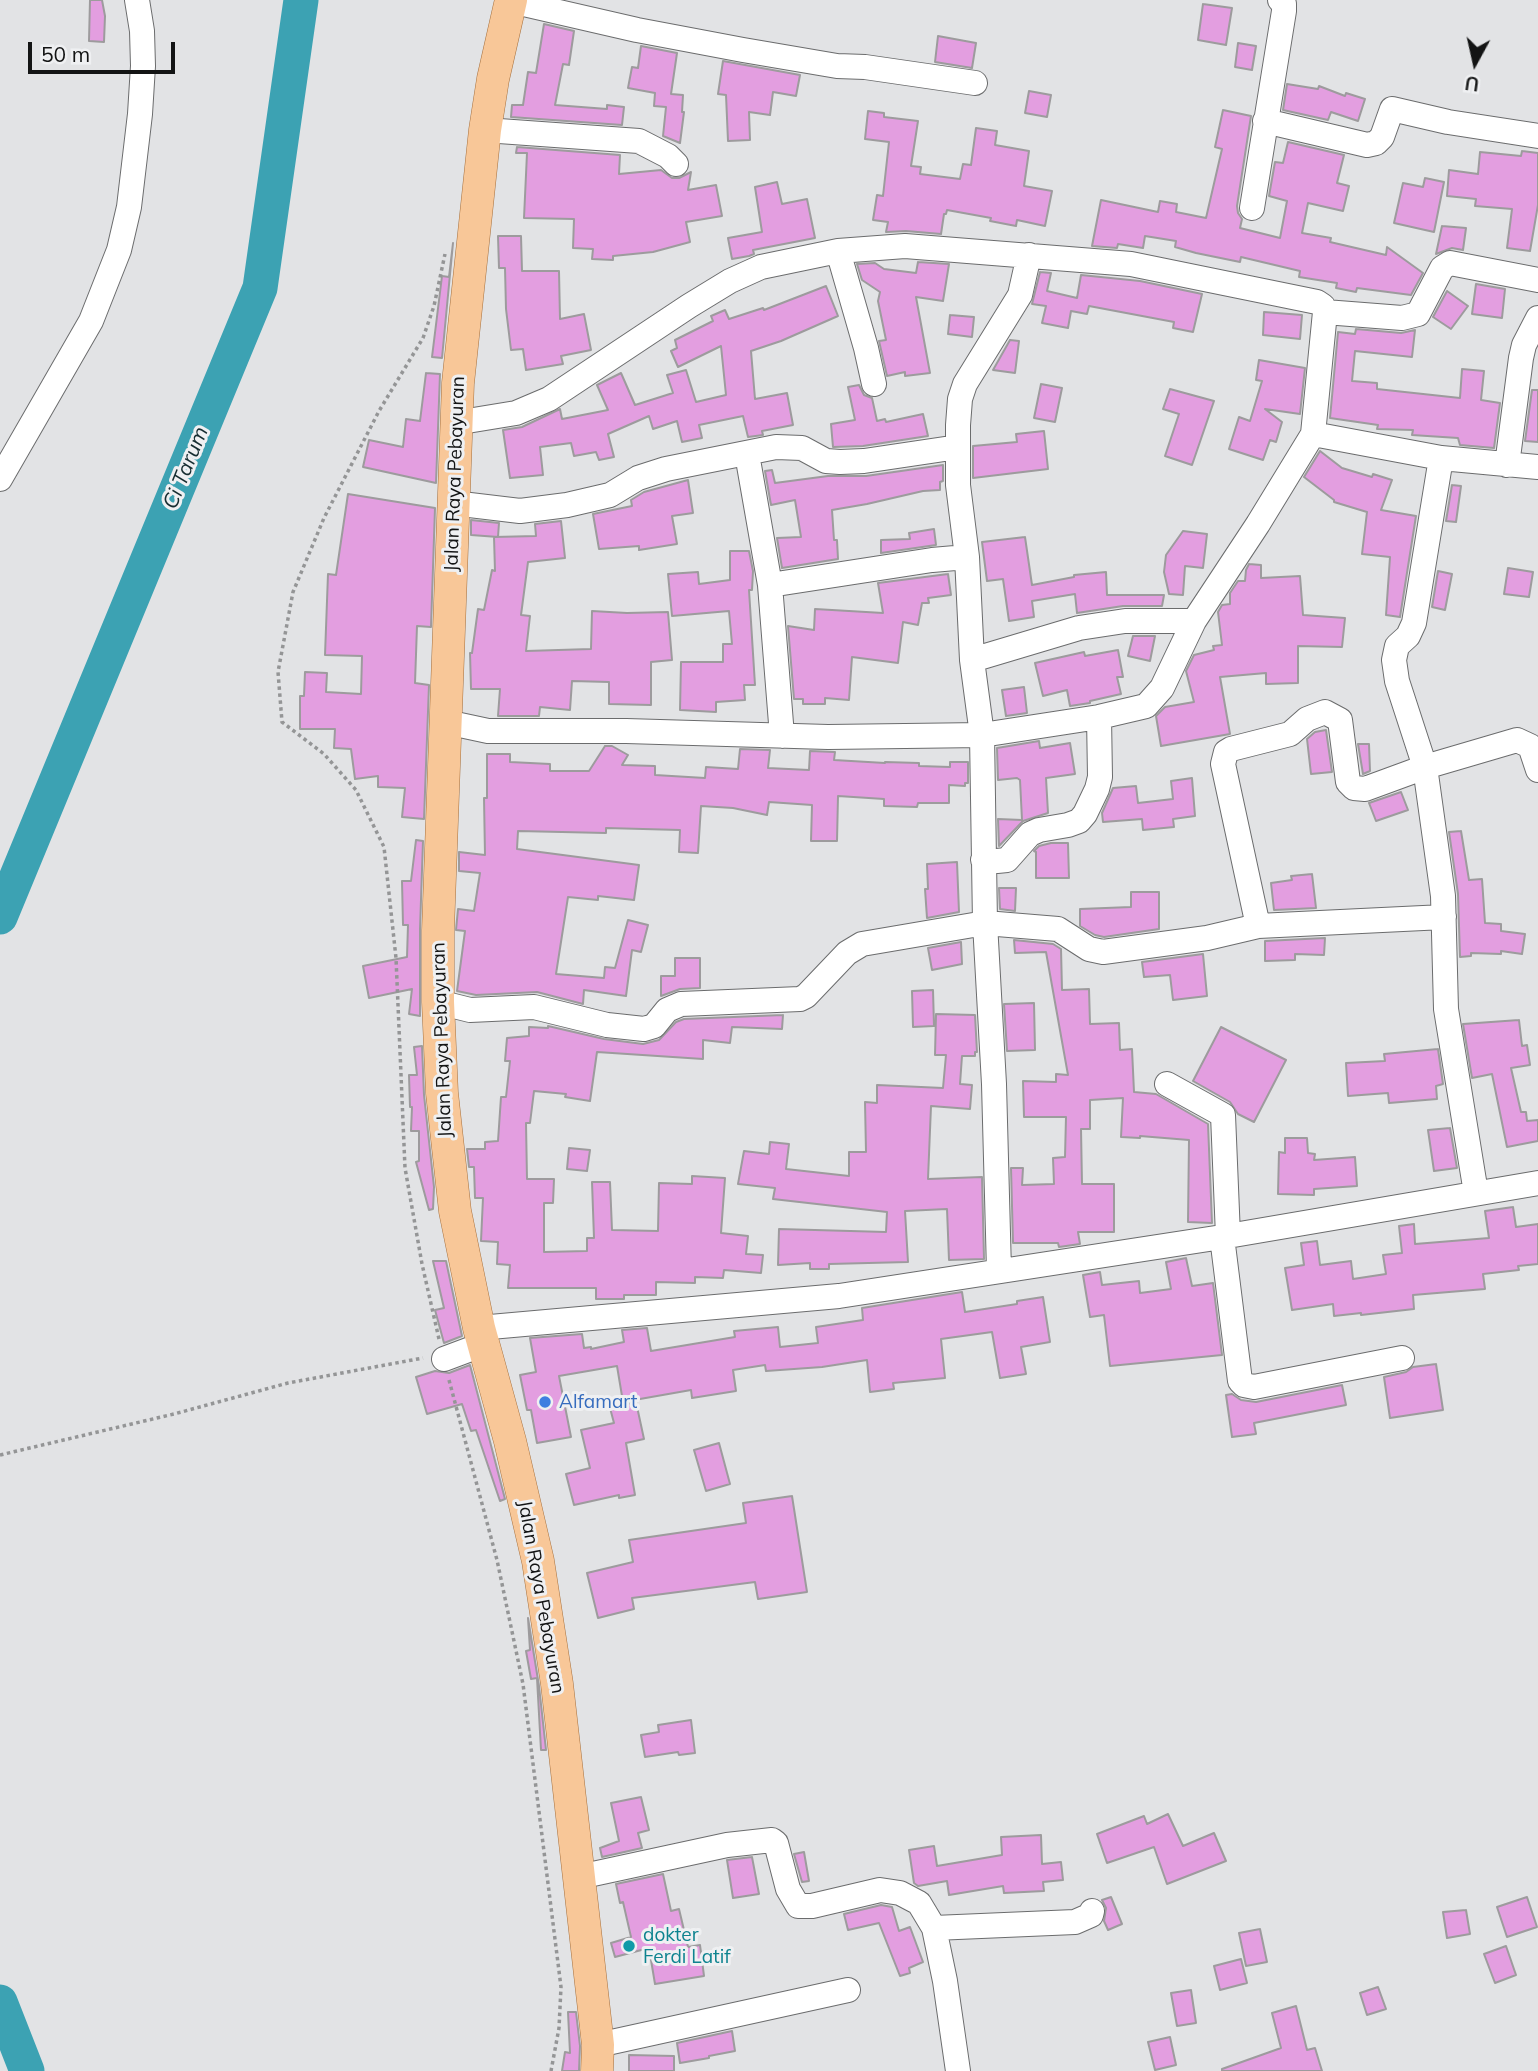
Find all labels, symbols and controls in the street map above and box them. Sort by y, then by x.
scale bar [32,28,178,72]
north arrow [1440,28,1510,98]
text: 50 m [41,41,90,67]
text: U [1463,71,1481,97]
street label: Jalan Raya Pebayuran [440,376,470,572]
water label: Ci Tarum [158,423,214,513]
street label: Jalan Raya Pebayuran [427,942,457,1138]
place label: Alfamart [559,1391,637,1413]
marker: Alfamart [537,1394,553,1410]
street label: Jalan Raya Pebayuran [513,1499,569,1695]
place label: dokter Ferdi Latif [643,1924,731,1968]
marker: dokter Ferdi Latif [621,1938,637,1954]

